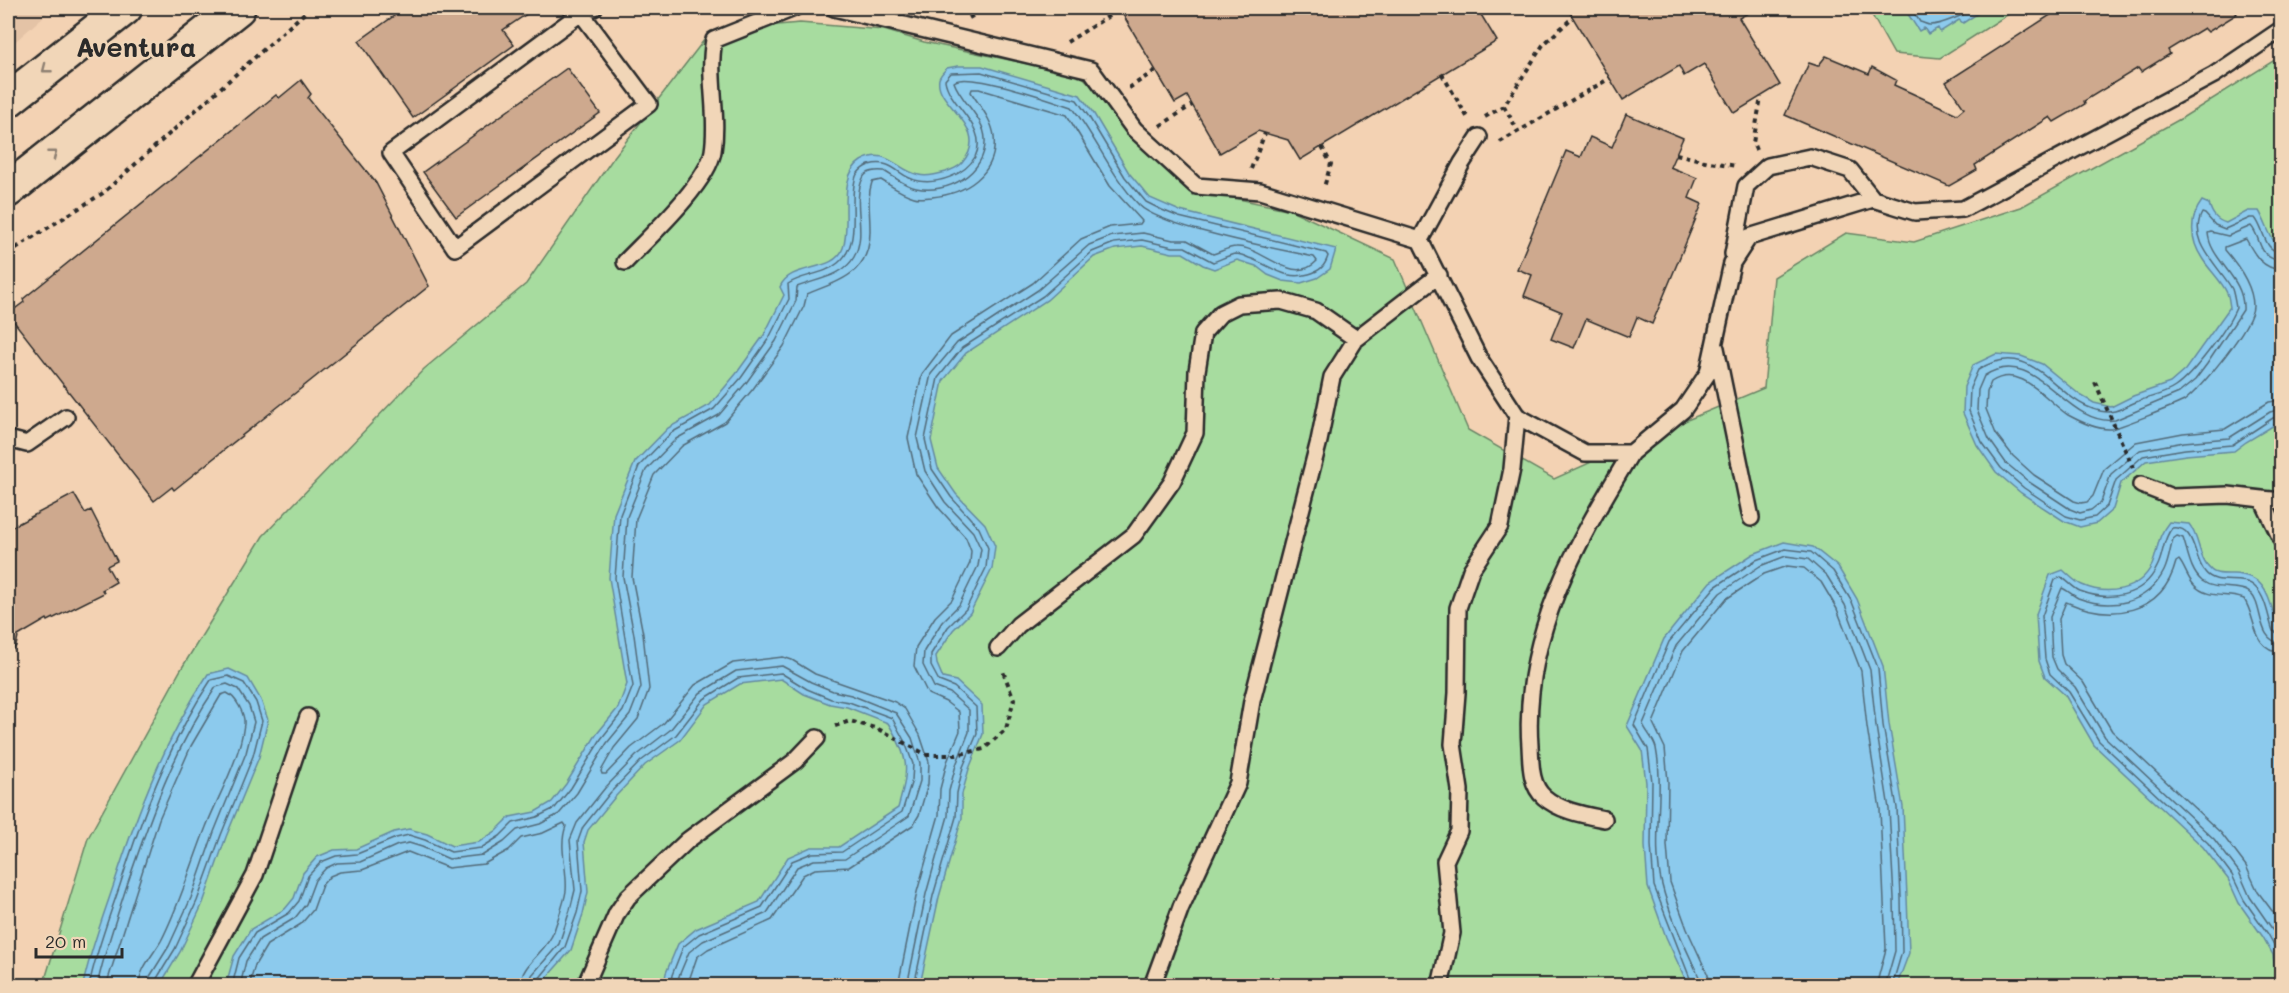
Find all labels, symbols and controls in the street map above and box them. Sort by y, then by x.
district label: Aventura [76,29,196,64]
one-way arrow [42,62,53,73]
one-way arrow [47,150,58,161]
scale bar [36,921,122,959]
text: 20 m [45,929,86,953]

